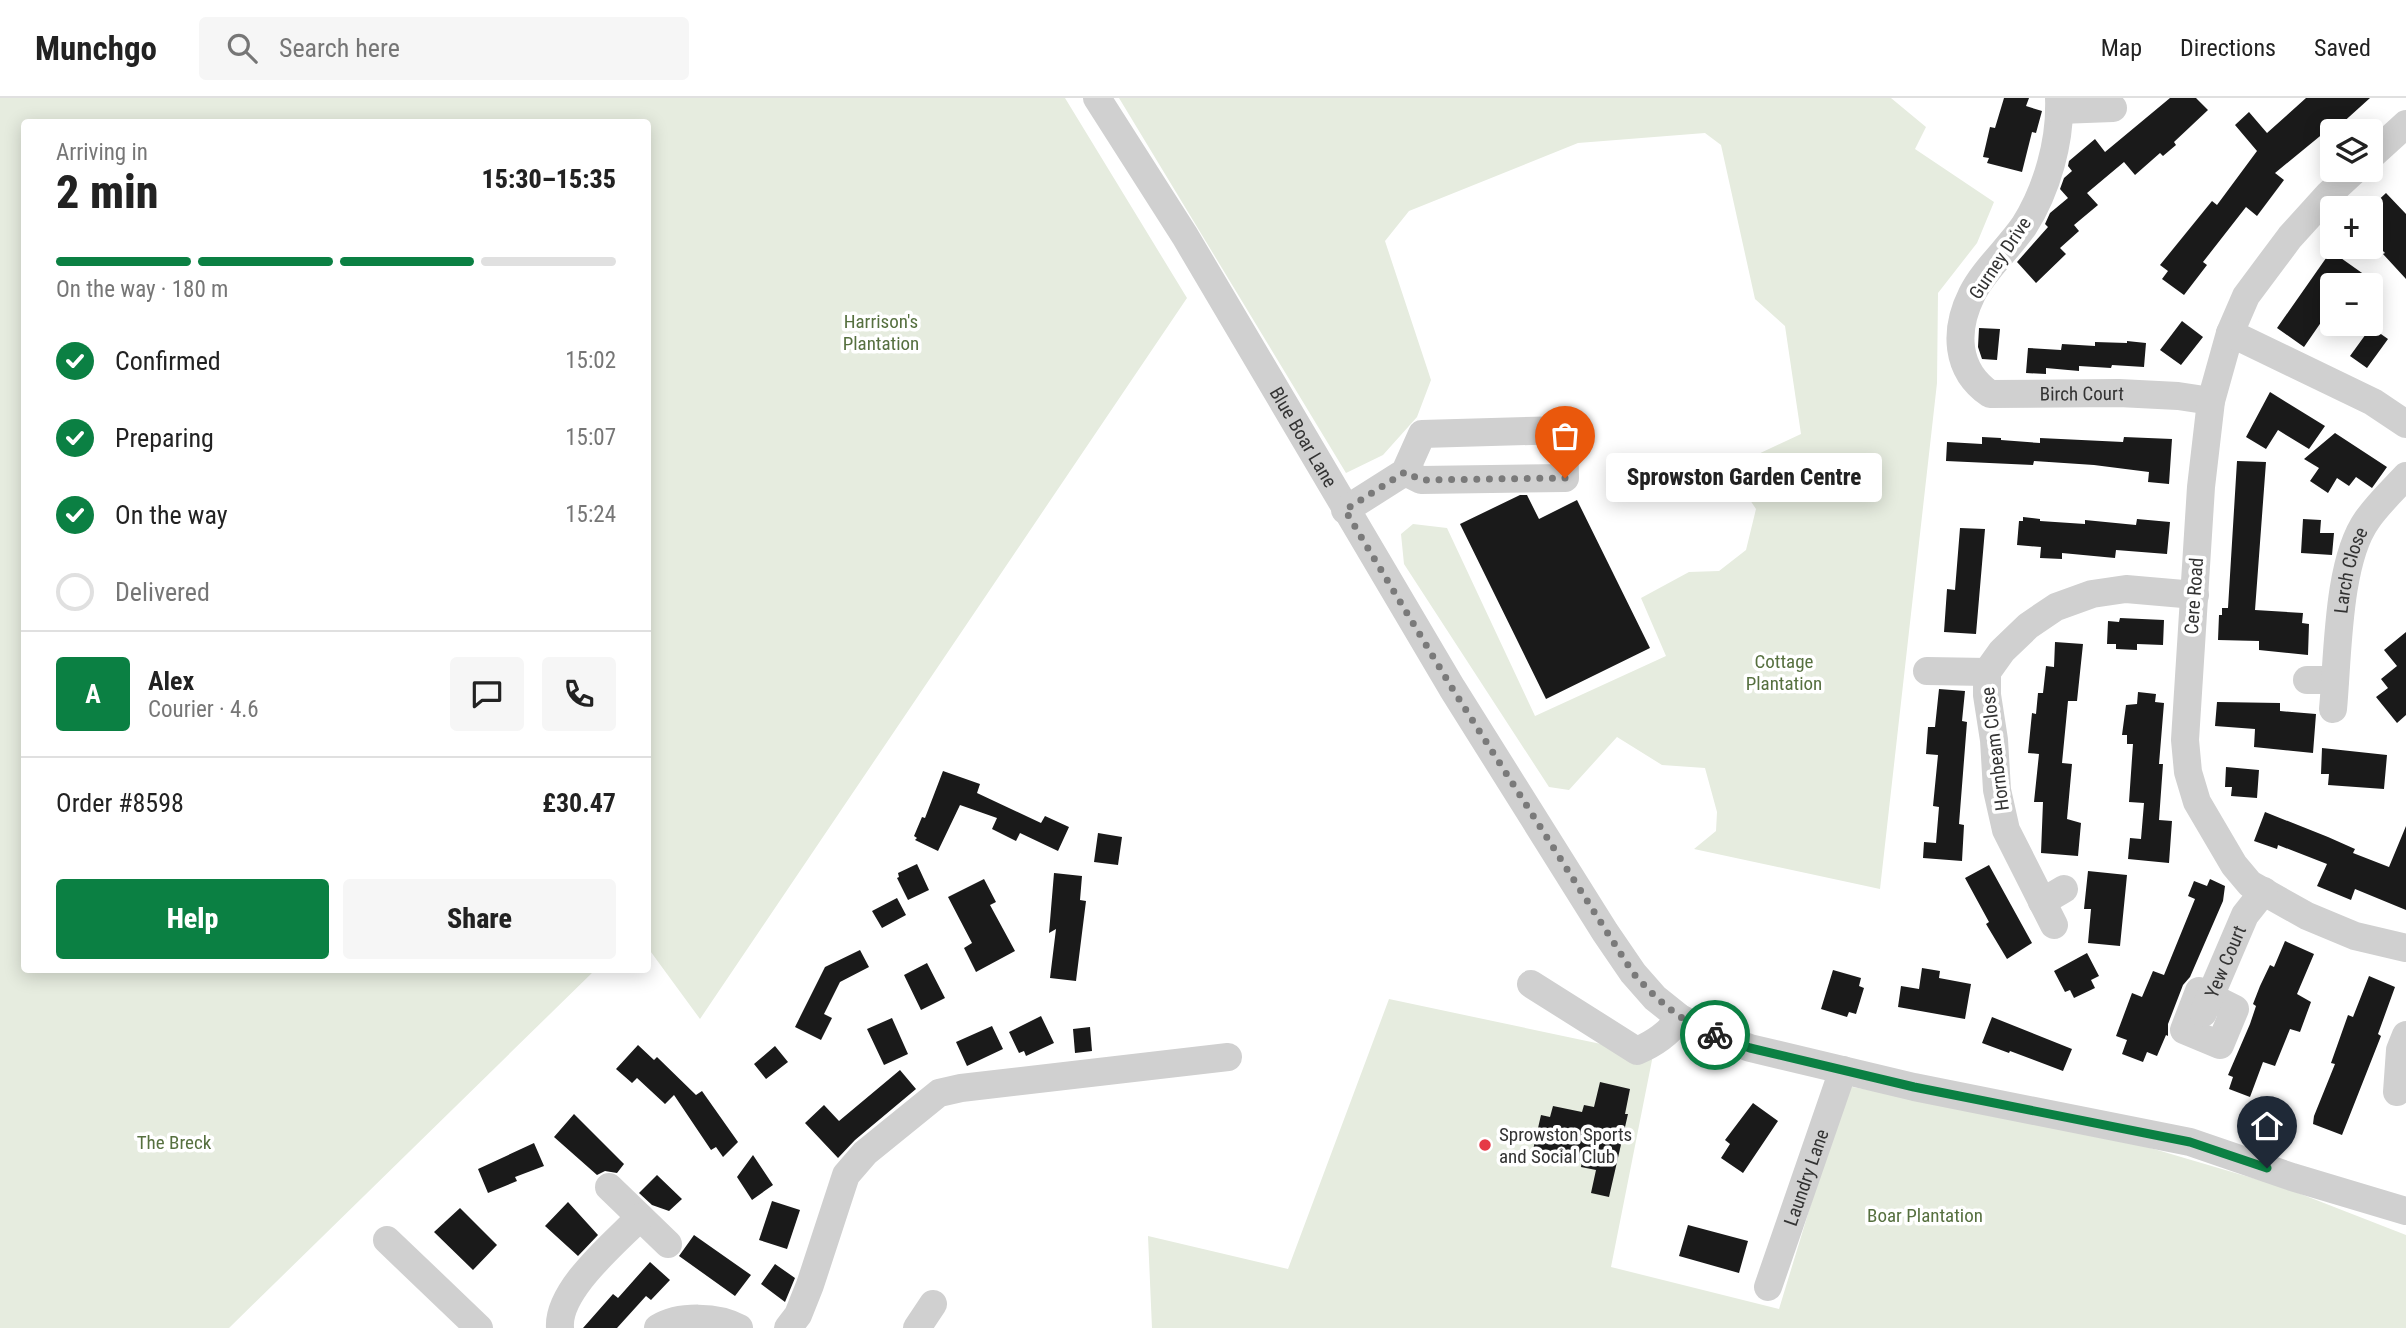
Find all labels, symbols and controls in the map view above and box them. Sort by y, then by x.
search box [199,17,689,80]
text: Munchgo [35,29,157,68]
icon: search [223,29,261,67]
text: Search here [279,33,400,63]
text: Map [2101,34,2142,62]
text: Directions [2180,34,2276,62]
text: Saved [2314,34,2371,62]
map controls [2320,119,2383,336]
button: layers [2320,119,2383,182]
text: Arriving in [56,139,148,166]
text: 15:30–15:35 [482,164,616,194]
text: 2 min [56,165,159,219]
button: + [2320,196,2383,259]
street label: Gurney Drive [1964,212,2036,304]
button: − [2320,273,2383,336]
text: On the way · 180 m [56,276,228,303]
park label: Harrison's Plantation [843,310,919,355]
icon: check [56,342,94,380]
text: Confirmed [115,346,221,376]
text: 15:02 [565,347,616,374]
street label: Birch Court [2040,381,2124,405]
street label: Blue Boar Lane [1265,383,1342,491]
pin [1535,406,1595,478]
icon: bag [1546,417,1584,455]
icon: check [56,419,94,457]
text: Preparing [115,423,214,453]
text: 15:07 [565,424,616,451]
callout: Sprowston Garden Centre [1607,454,1884,502]
text: Sprowston Garden Centre [1627,464,1861,491]
icon: check [56,496,94,534]
text: On the way [115,500,228,530]
text: 15:24 [565,501,616,528]
street label: Larch Close [2329,523,2372,615]
street label: Cere Road [2180,557,2208,635]
text: Delivered [115,577,210,607]
park label: Cottage Plantation [1746,650,1822,695]
button: chat [450,657,524,731]
button: phone [542,657,616,731]
text: Alex [148,666,194,696]
text: A [85,679,101,709]
street label: Hornbeam Close [1976,686,2014,812]
text: Courier · 4.6 [148,696,259,723]
text: Order #8598 [56,788,184,818]
text: £30.47 [542,788,616,818]
button: Help [56,879,329,959]
button: Share [343,879,616,959]
street label: Yew Court [2199,922,2251,1001]
courier [1680,1000,1750,1070]
icon: bike [1696,1016,1734,1054]
pin [2237,1096,2297,1168]
icon: home [2248,1107,2286,1145]
place label: Sprowston Sports and Social Club [1499,1123,1632,1168]
street label: Laundry Lane [1779,1126,1833,1229]
park label: The Breck [137,1131,212,1154]
marker: Sprowston Sports and Social Club [1477,1137,1493,1153]
park label: Boar Plantation [1867,1204,1983,1227]

